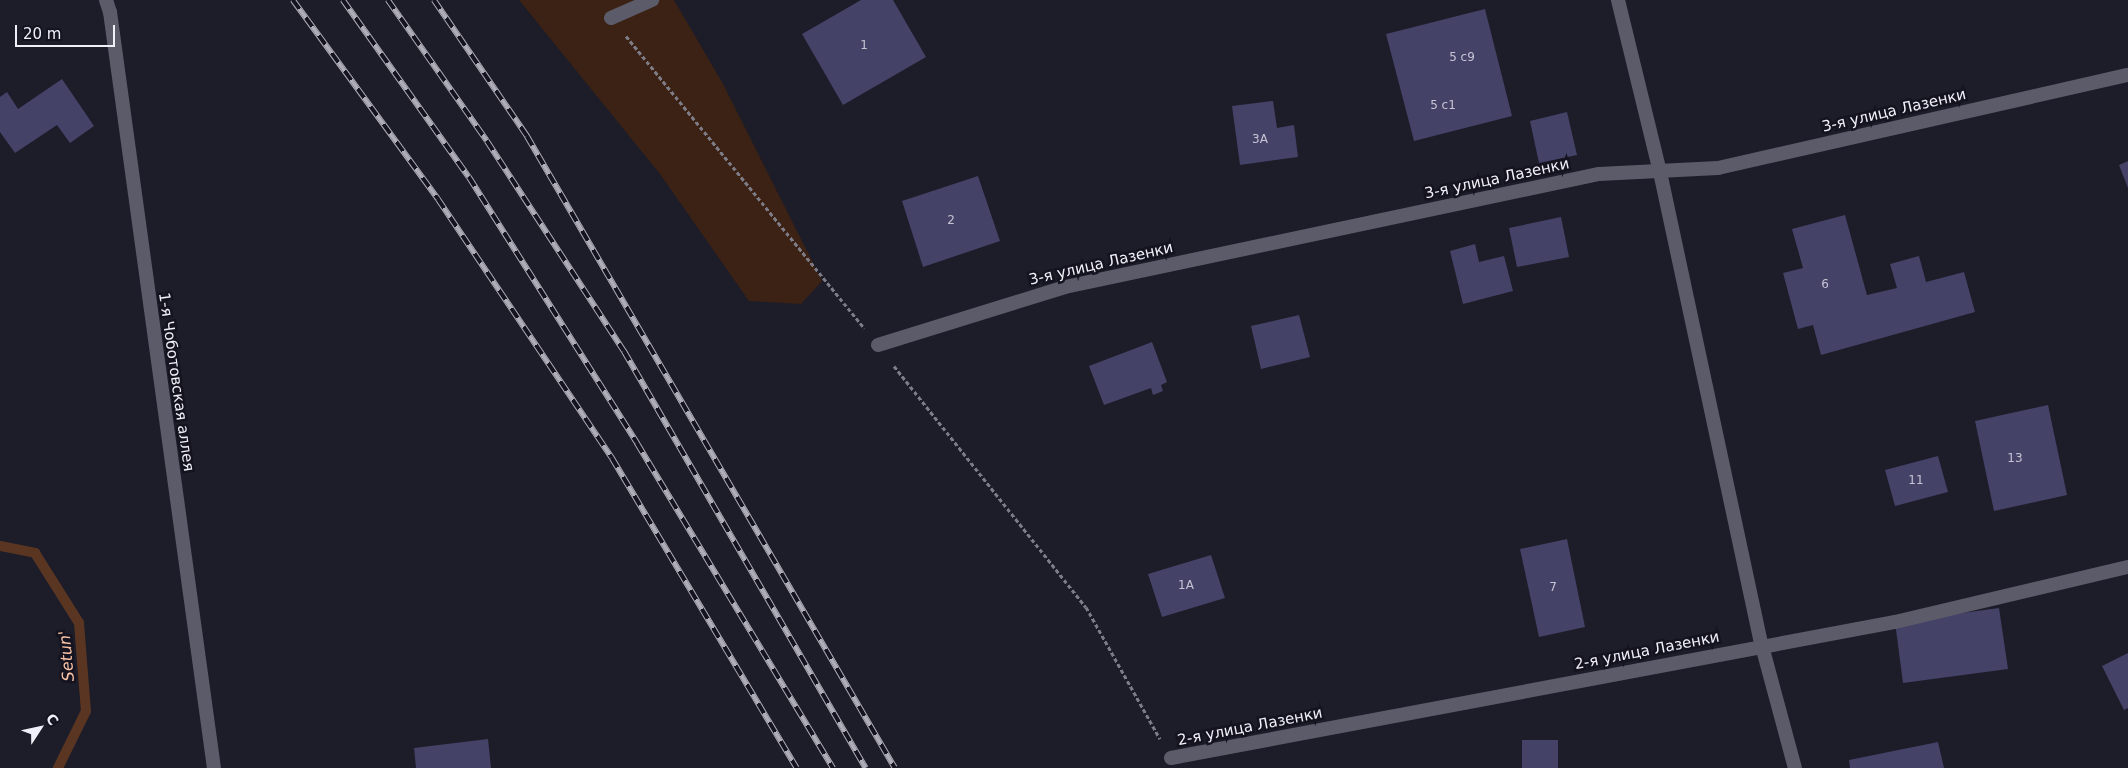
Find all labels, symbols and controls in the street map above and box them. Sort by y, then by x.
scale bar [18,15,118,47]
text: 20 m [23,25,61,43]
house number: 1 [860,39,868,53]
house number: 5 с9 [1449,51,1475,65]
street label: 3-я улица Лазенки [1820,86,1968,136]
house number: 5 с1 [1430,99,1456,113]
house number: 3А [1252,133,1268,147]
street label: 3-я улица Лазенки [1423,155,1571,203]
house number: 2 [947,214,955,228]
street label: 3-я улица Лазенки [1027,239,1175,289]
house number: 6 [1821,278,1829,292]
street label: 1-я Чоботовская аллея [155,291,197,473]
house number: 13 [2007,452,2023,466]
house number: 11 [1908,474,1924,488]
house number: 1А [1178,579,1194,593]
house number: 7 [1549,581,1557,595]
street label: 2-я улица Лазенки [1573,628,1721,674]
water label: Setun' [55,630,79,682]
north arrow [15,703,65,753]
street label: 2-я улица Лазенки [1176,704,1324,750]
text: С [43,711,62,728]

